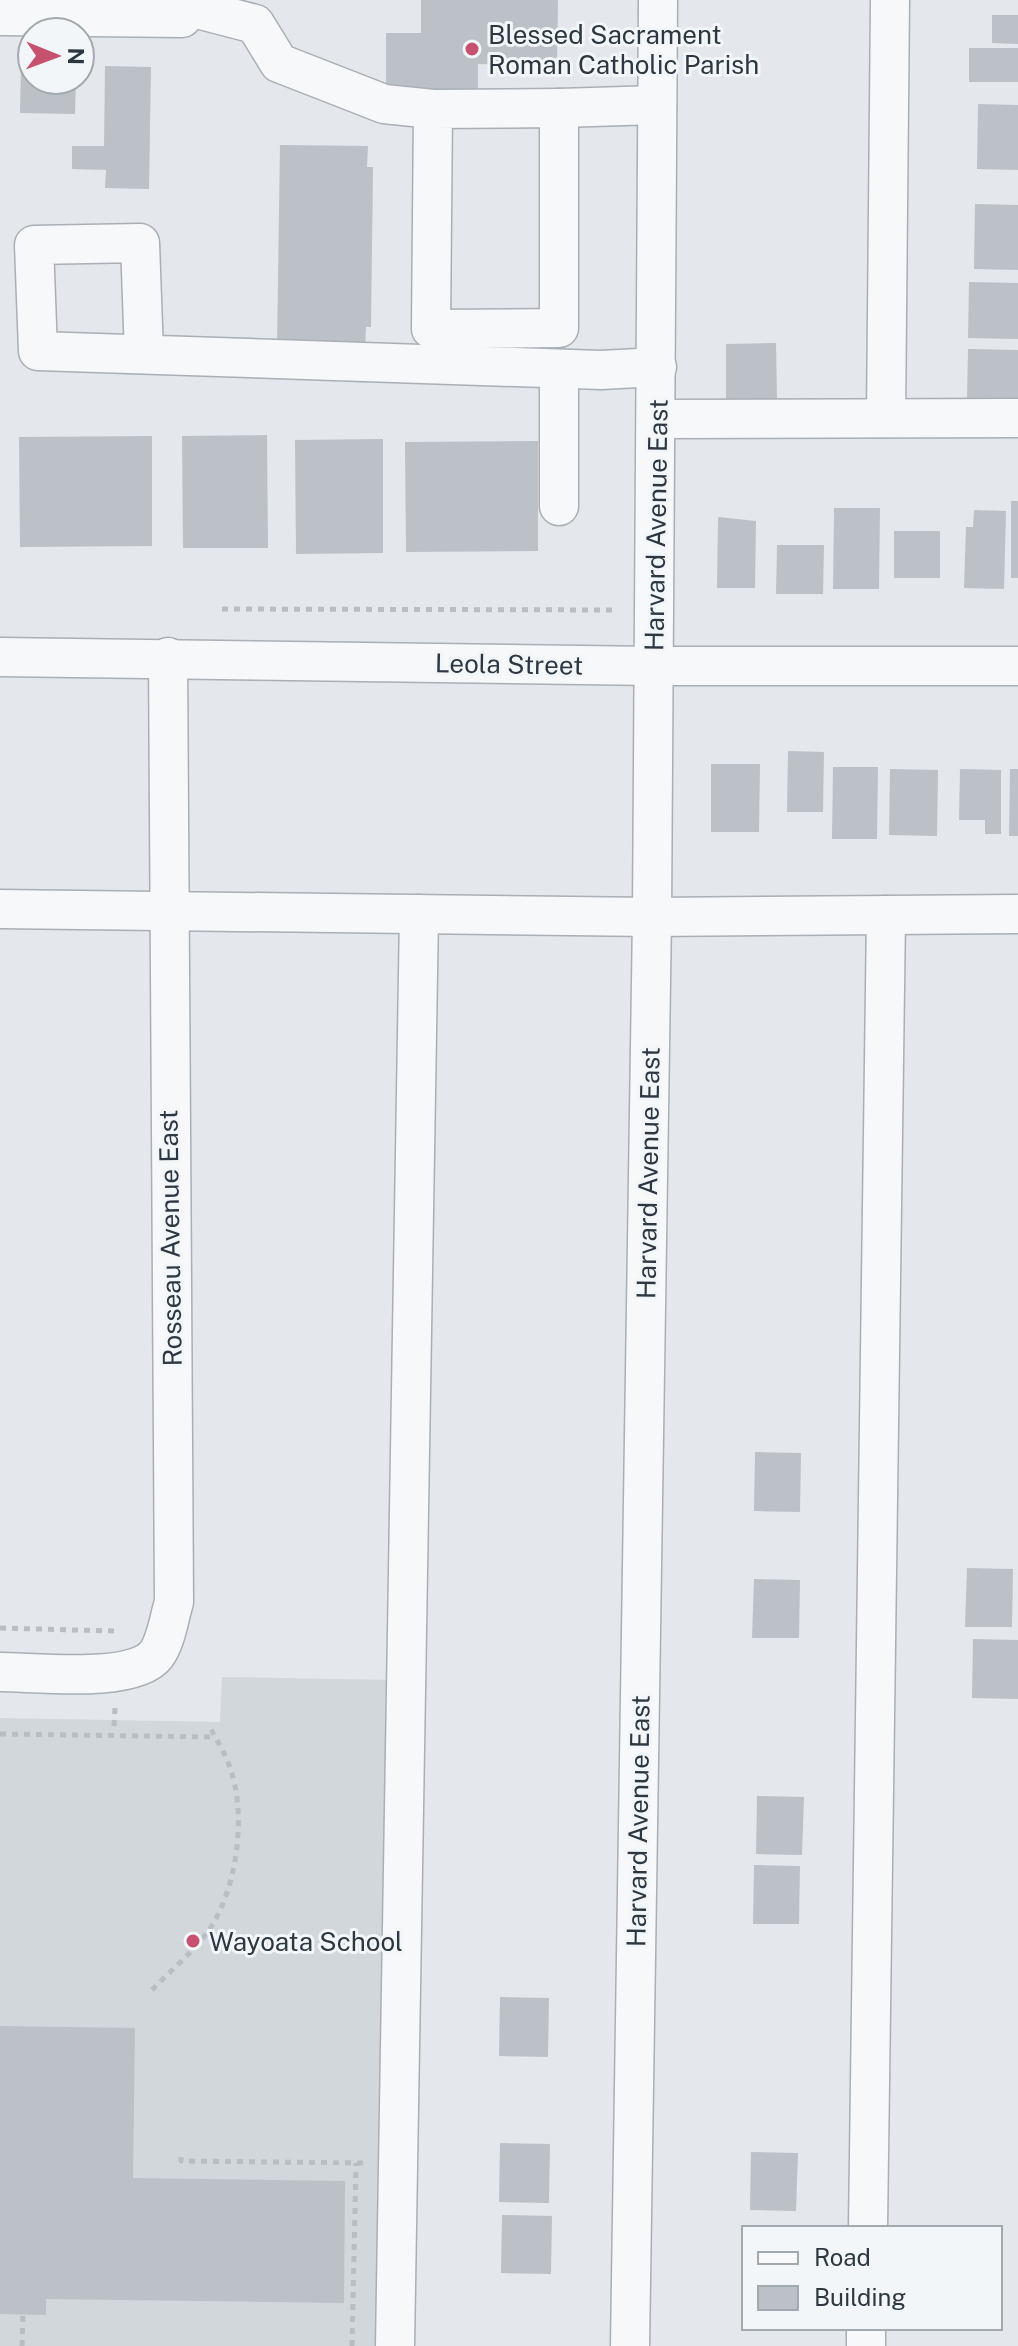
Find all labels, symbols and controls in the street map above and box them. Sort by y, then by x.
north arrow [16,16,96,96]
place label: Blessed Sacrament Roman Catholic Parish [488,19,759,80]
marker: Blessed Sacrament Roman Catholic Parish [463,40,481,58]
text: N [63,48,89,65]
street label: Harvard Avenue East [638,399,674,651]
street label: Leola Street [435,647,583,681]
street label: Harvard Avenue East [630,1047,666,1299]
street label: Rosseau Avenue East [152,1109,188,1367]
street label: Harvard Avenue East [620,1695,656,1947]
place label: Wayoata School [209,1926,403,1957]
marker: Wayoata School [184,1932,202,1950]
legend [742,2226,1002,2330]
text: Road [814,2243,871,2271]
text: Building [814,2283,906,2311]

